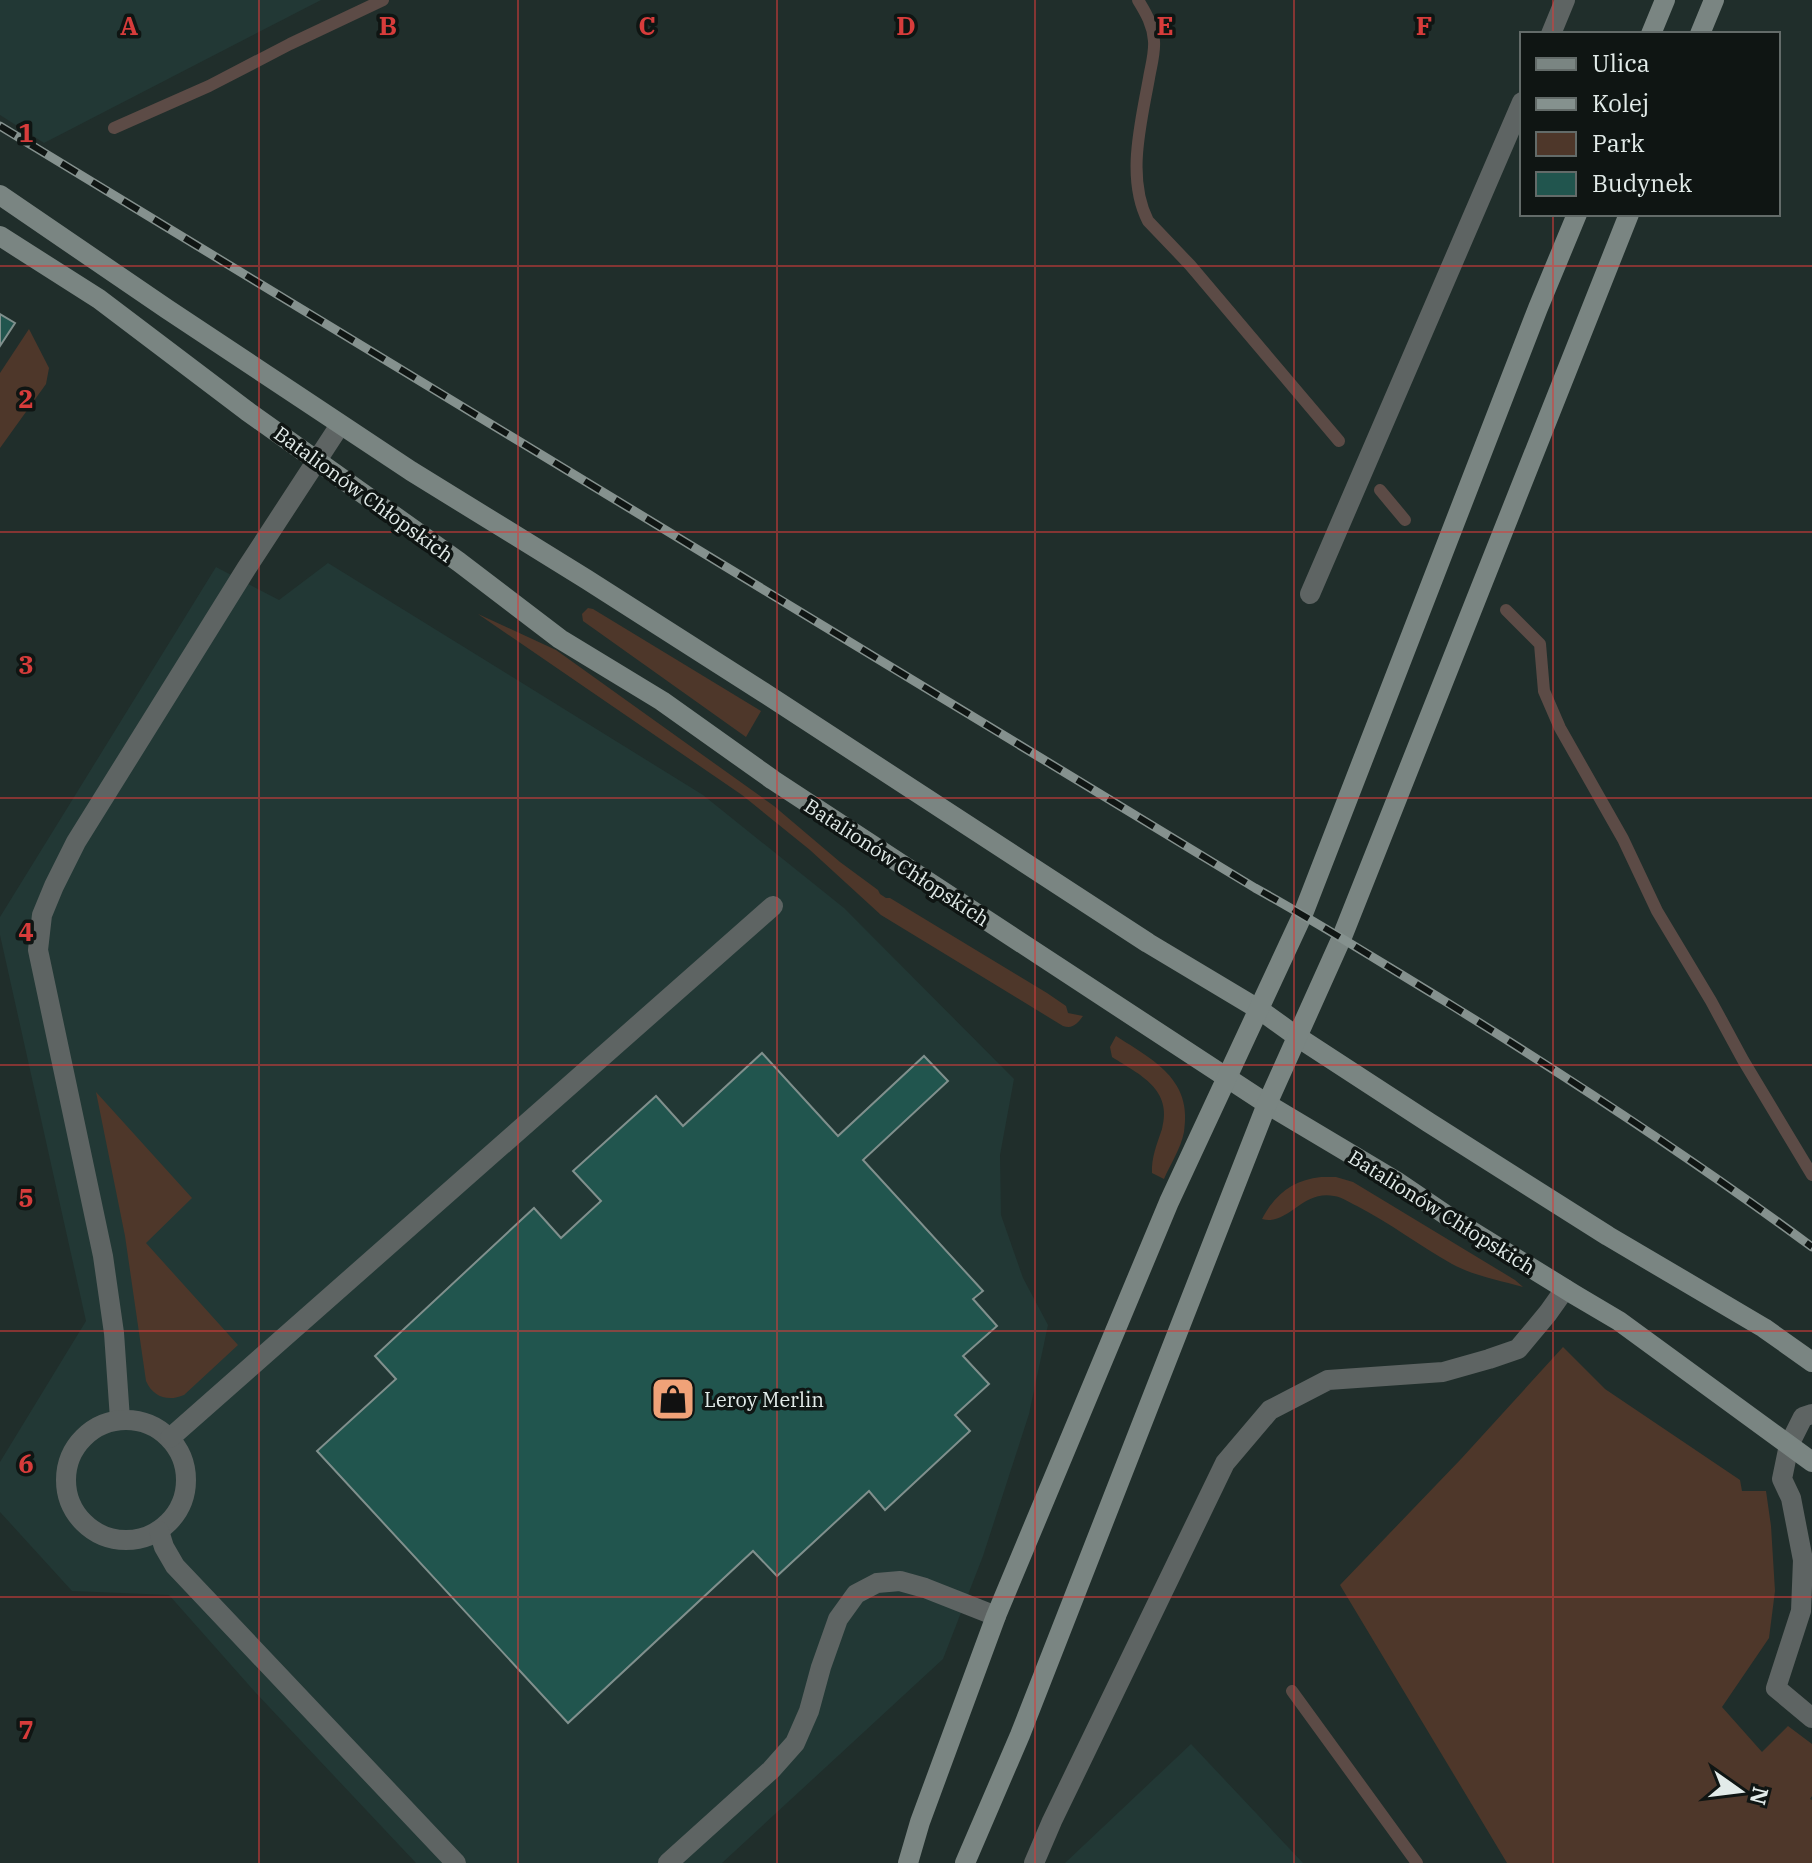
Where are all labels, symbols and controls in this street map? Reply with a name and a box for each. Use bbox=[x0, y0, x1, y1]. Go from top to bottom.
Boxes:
text: A bbox=[120, 8, 138, 42]
text: B bbox=[379, 8, 397, 42]
text: C bbox=[638, 8, 656, 42]
text: D bbox=[896, 8, 916, 42]
text: E bbox=[1156, 8, 1174, 42]
text: F bbox=[1416, 8, 1432, 42]
legend bbox=[1520, 32, 1780, 216]
text: Ulica bbox=[1592, 47, 1650, 79]
text: Kolej bbox=[1592, 87, 1649, 119]
text: 1 bbox=[18, 115, 34, 149]
text: Park bbox=[1592, 127, 1644, 159]
text: Budynek bbox=[1592, 167, 1692, 199]
text: 2 bbox=[18, 381, 34, 415]
street label: Batalionów Chłopskich bbox=[269, 420, 459, 568]
text: 3 bbox=[18, 647, 34, 681]
street label: Batalionów Chłopskich bbox=[799, 792, 995, 932]
text: 4 bbox=[18, 914, 34, 948]
street label: Batalionów Chłopskich bbox=[1343, 1143, 1541, 1281]
text: 5 bbox=[18, 1180, 34, 1214]
shop icon: Leroy Merlin bbox=[649, 1375, 697, 1423]
place label: Leroy Merlin bbox=[704, 1386, 824, 1413]
text: 6 bbox=[18, 1446, 34, 1480]
text: 7 bbox=[18, 1712, 34, 1746]
north arrow bbox=[1700, 1751, 1780, 1831]
text: N bbox=[1744, 1784, 1776, 1808]

